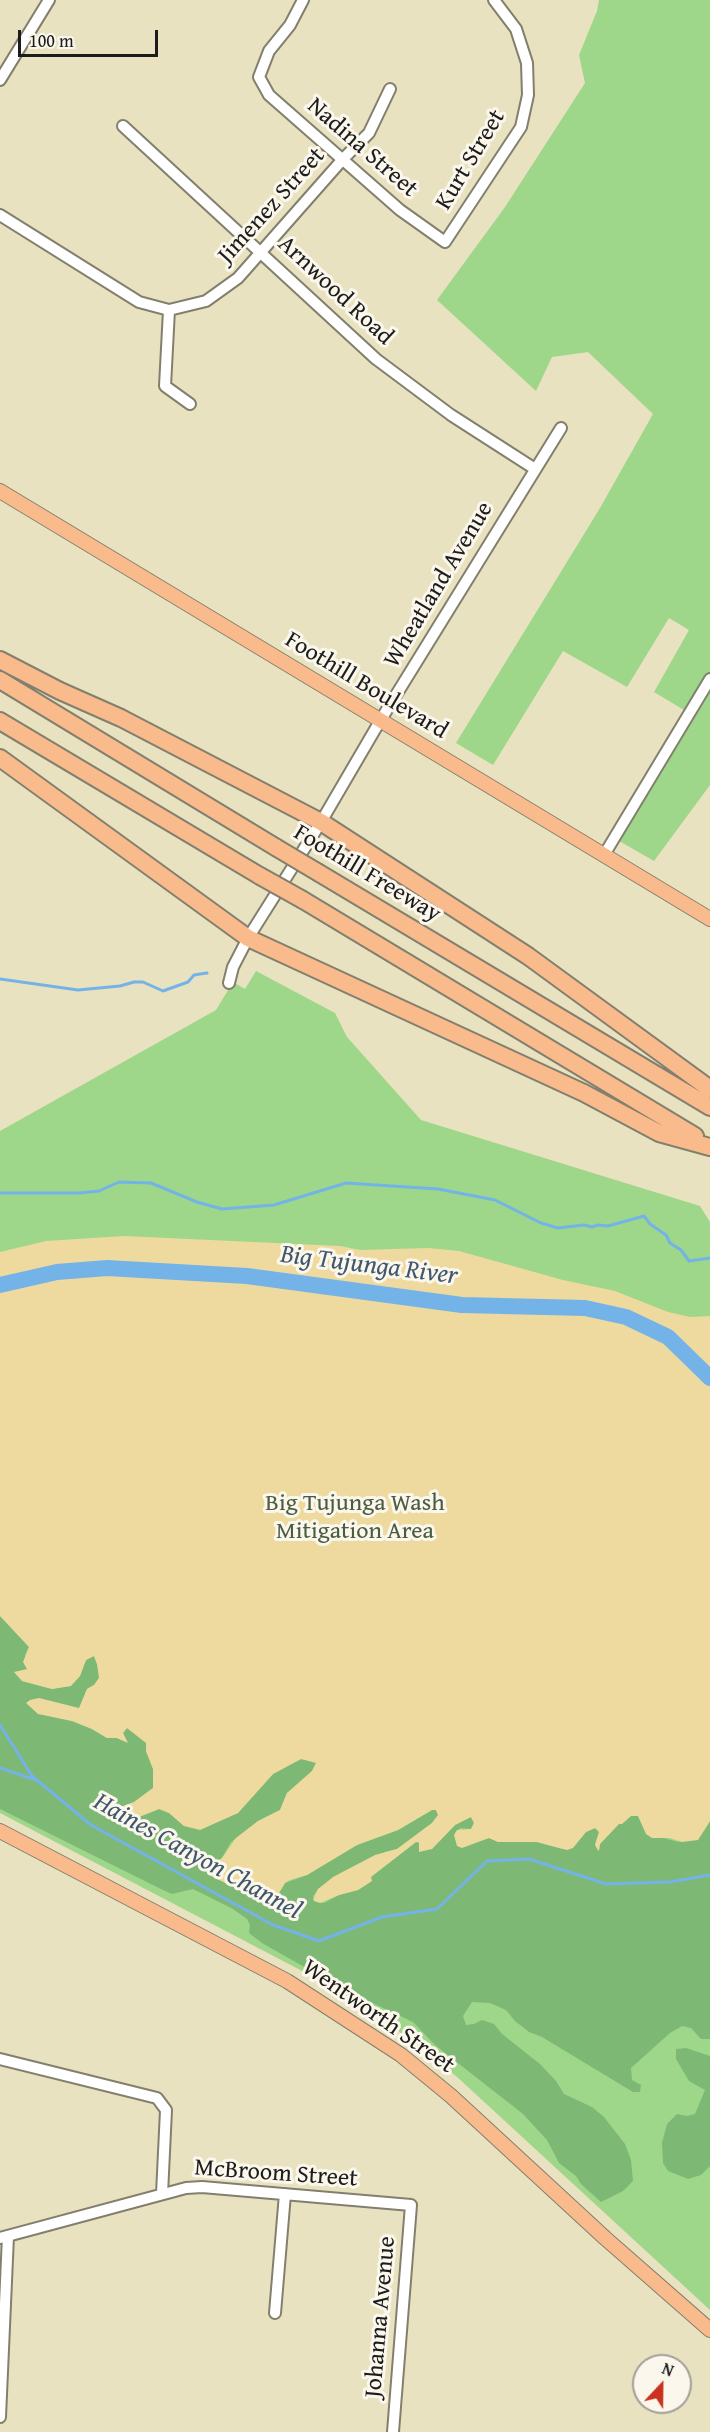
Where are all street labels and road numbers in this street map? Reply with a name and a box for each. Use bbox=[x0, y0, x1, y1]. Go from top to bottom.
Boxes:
street label: Nadina Street bbox=[301, 92, 423, 204]
street label: Kurt Street bbox=[430, 105, 512, 215]
street label: Jimenez Street bbox=[212, 142, 332, 270]
street label: Arnwood Road bbox=[271, 230, 399, 352]
street label: Wheatland Avenue bbox=[378, 497, 500, 673]
street label: Foothill Boulevard bbox=[279, 626, 453, 746]
street label: Foothill Freeway bbox=[288, 819, 446, 929]
street label: Wentworth Street bbox=[296, 1954, 460, 2080]
street label: McBroom Street bbox=[193, 2154, 359, 2194]
street label: Johanna Avenue bbox=[360, 2235, 402, 2399]

